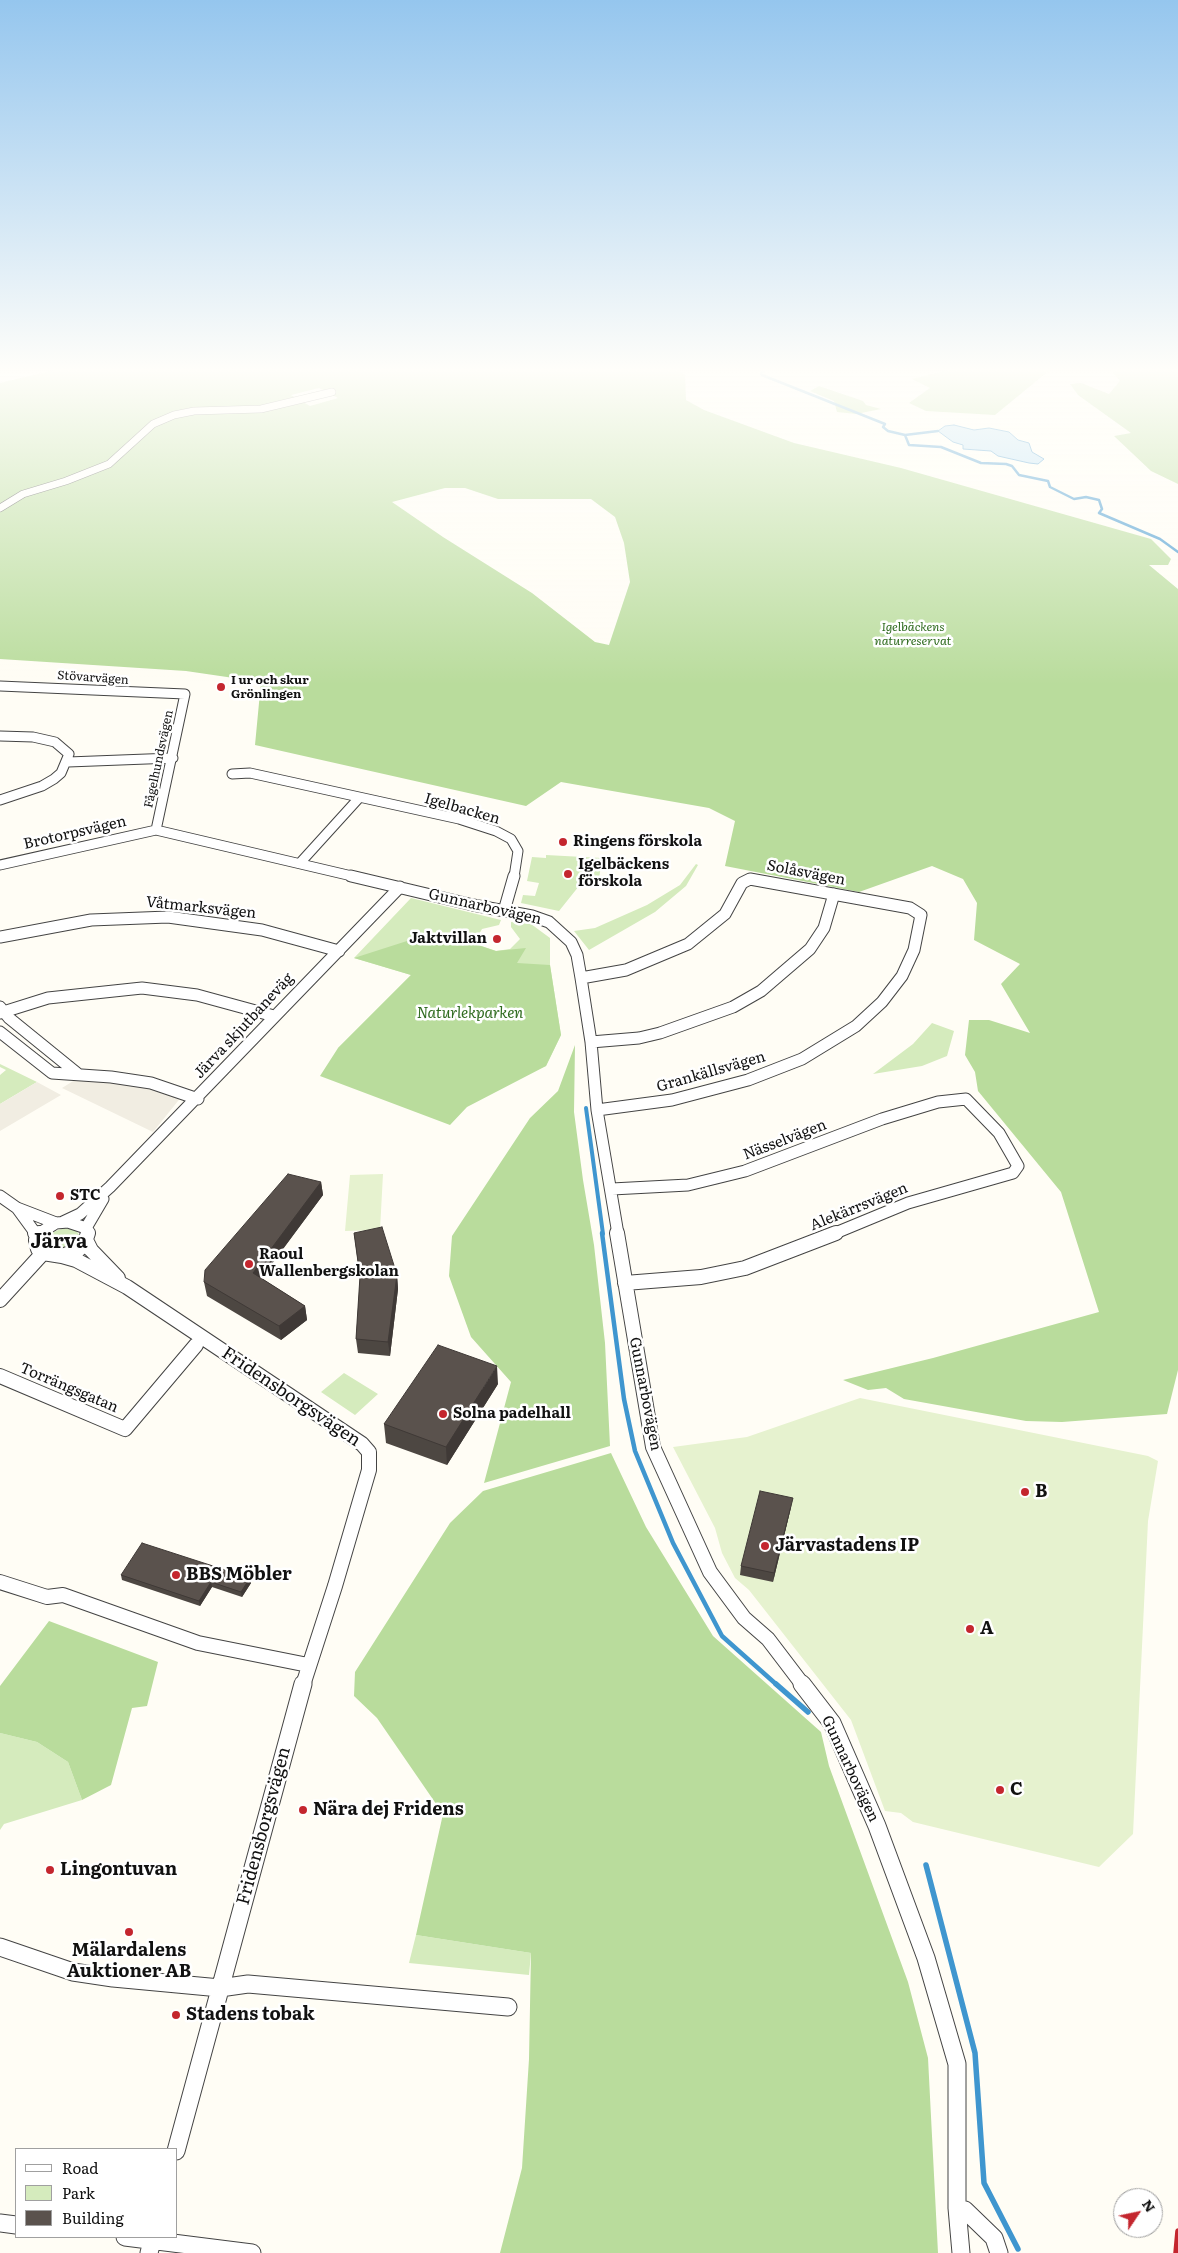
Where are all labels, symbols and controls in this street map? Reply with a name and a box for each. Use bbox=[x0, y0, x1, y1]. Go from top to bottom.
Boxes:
park label: Igelbäckens naturreservat bbox=[875, 620, 951, 648]
street label: Stövarvägen bbox=[57, 668, 129, 688]
place label: I ur och skur Grönlingen bbox=[231, 673, 309, 701]
marker: I ur och skur Grönlingen bbox=[215, 681, 227, 693]
street label: Fågelhundsvägen bbox=[142, 709, 176, 809]
street label: Igelbacken bbox=[422, 790, 502, 828]
street label: Brotorpsvägen bbox=[22, 812, 128, 854]
place label: Ringens förskola bbox=[573, 833, 702, 851]
marker: Ringens förskola bbox=[557, 836, 569, 848]
place label: Igelbäckens förskola bbox=[578, 856, 669, 891]
street label: Solåsvägen bbox=[765, 857, 847, 889]
marker: Igelbäckens förskola bbox=[562, 868, 574, 880]
street label: Gunnarbovägen bbox=[427, 885, 543, 929]
street label: Våtmarksvägen bbox=[145, 893, 257, 923]
place label: Jaktvillan bbox=[409, 930, 487, 948]
marker: Jaktvillan bbox=[491, 933, 503, 945]
street label: Järva skjutbaneväg bbox=[190, 970, 298, 1082]
park label: Naturlekparken bbox=[417, 1005, 523, 1023]
street label: Grankällsvägen bbox=[654, 1048, 768, 1096]
street label: Nässelvägen bbox=[741, 1116, 829, 1164]
street label: Alekärrsvägen bbox=[808, 1179, 910, 1235]
place label: STC bbox=[70, 1187, 101, 1205]
marker: STC bbox=[54, 1190, 66, 1202]
district label: Järva bbox=[31, 1230, 87, 1254]
place label: Raoul Wallenbergskolan bbox=[259, 1246, 399, 1281]
marker: Raoul Wallenbergskolan bbox=[243, 1258, 255, 1270]
street label: Gunnarbovägen bbox=[625, 1336, 665, 1452]
street label: Fridensborgsvägen bbox=[217, 1342, 365, 1452]
street label: Torrängsgatan bbox=[17, 1359, 121, 1417]
place label: Solna padelhall bbox=[453, 1405, 571, 1423]
marker: Solna padelhall bbox=[437, 1408, 449, 1420]
place label: B bbox=[1035, 1481, 1047, 1503]
marker: B bbox=[1019, 1486, 1031, 1498]
place label: Järvastadens IP bbox=[775, 1535, 919, 1557]
marker: Järvastadens IP bbox=[759, 1540, 771, 1552]
place label: BBS Möbler bbox=[186, 1564, 292, 1586]
marker: BBS Möbler bbox=[170, 1569, 182, 1581]
place label: A bbox=[980, 1618, 994, 1640]
marker: A bbox=[964, 1623, 976, 1635]
street label: Gunnarbovägen bbox=[817, 1713, 883, 1825]
street label: Fridensborgsvägen bbox=[232, 1744, 296, 1908]
place label: C bbox=[1010, 1779, 1023, 1801]
marker: C bbox=[994, 1784, 1006, 1796]
place label: Nära dej Fridens bbox=[313, 1799, 464, 1821]
marker: Nära dej Fridens bbox=[297, 1804, 309, 1816]
place label: Lingontuvan bbox=[60, 1859, 177, 1881]
marker: Lingontuvan bbox=[44, 1864, 56, 1876]
marker: Mälardalens Auktioner AB bbox=[123, 1926, 135, 1938]
place label: Mälardalens Auktioner AB bbox=[67, 1940, 191, 1982]
place label: Stadens tobak bbox=[186, 2004, 315, 2026]
marker: Stadens tobak bbox=[170, 2009, 182, 2021]
legend bbox=[15, 2148, 178, 2238]
text: Road bbox=[62, 2156, 98, 2179]
text: Park bbox=[62, 2181, 95, 2204]
north arrow bbox=[1113, 2188, 1163, 2238]
text: N bbox=[1138, 2195, 1161, 2216]
text: Building bbox=[62, 2206, 124, 2229]

